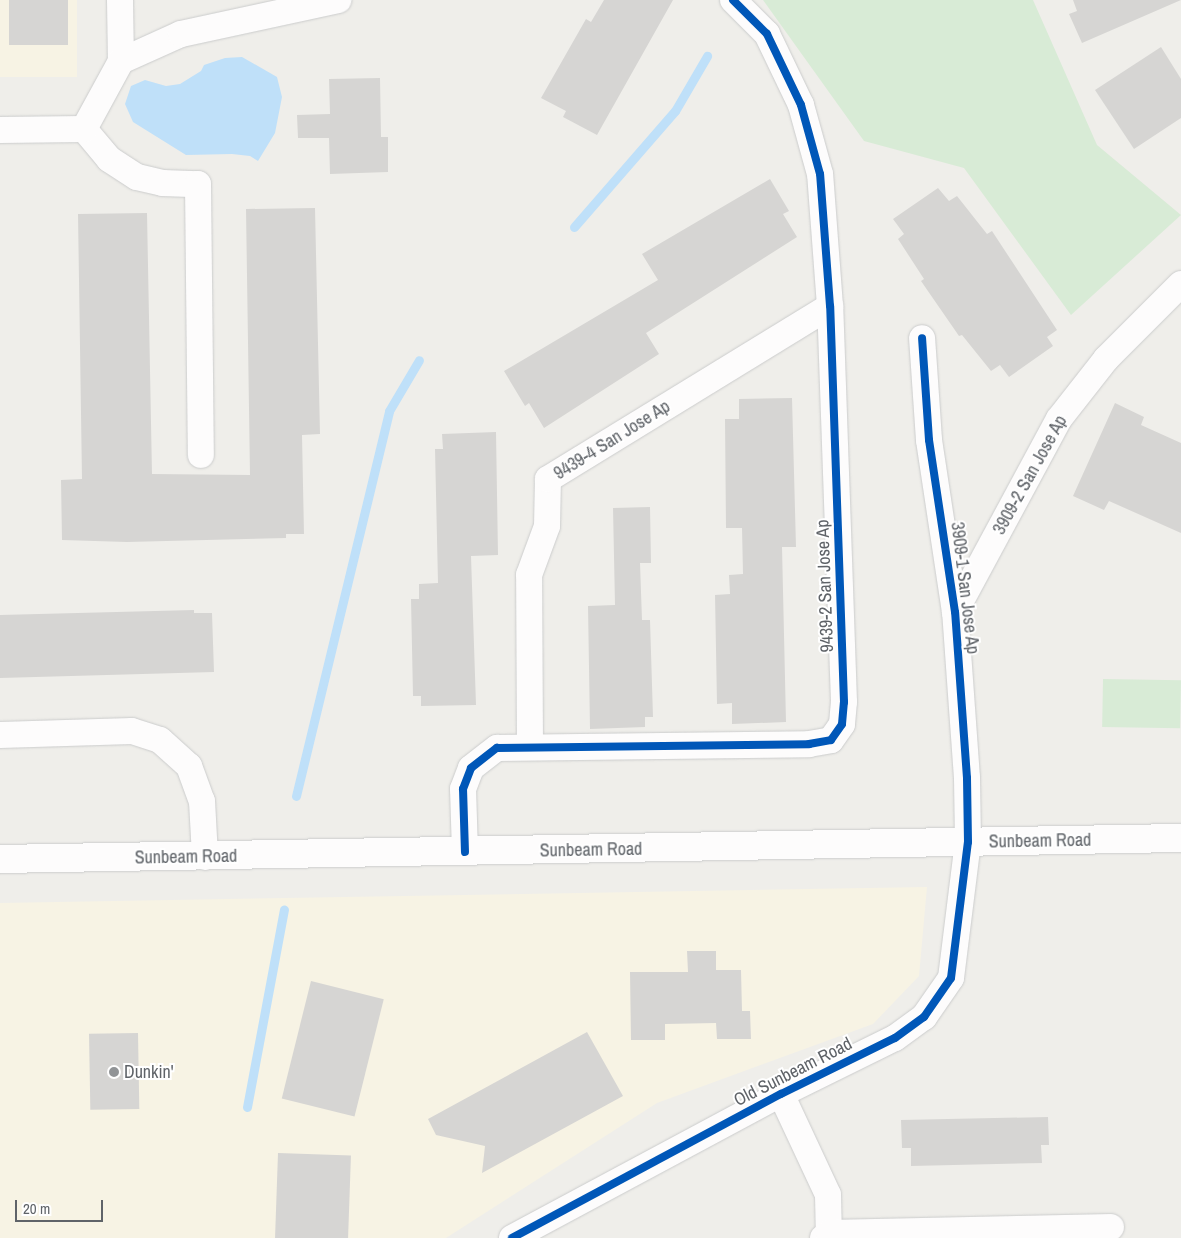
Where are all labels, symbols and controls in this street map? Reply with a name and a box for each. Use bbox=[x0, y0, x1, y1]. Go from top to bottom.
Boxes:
street label: 9439-4 San Jose Ap bbox=[550, 395, 674, 485]
street label: 3909-2 San Jose Ap bbox=[988, 411, 1072, 539]
street label: 9439-2 San Jose Ap bbox=[812, 519, 838, 653]
street label: 3909-1 San Jose Ap bbox=[946, 520, 984, 656]
street label: Sunbeam Road bbox=[989, 829, 1091, 853]
street label: Sunbeam Road bbox=[540, 838, 642, 862]
street label: Sunbeam Road bbox=[135, 845, 237, 869]
street label: Old Sunbeam Road bbox=[730, 1033, 856, 1111]
place label: Dunkin' bbox=[124, 1061, 174, 1083]
marker: Dunkin' bbox=[108, 1066, 120, 1078]
scale bar bbox=[18, 1190, 105, 1222]
text: 20 m bbox=[23, 1198, 50, 1219]

